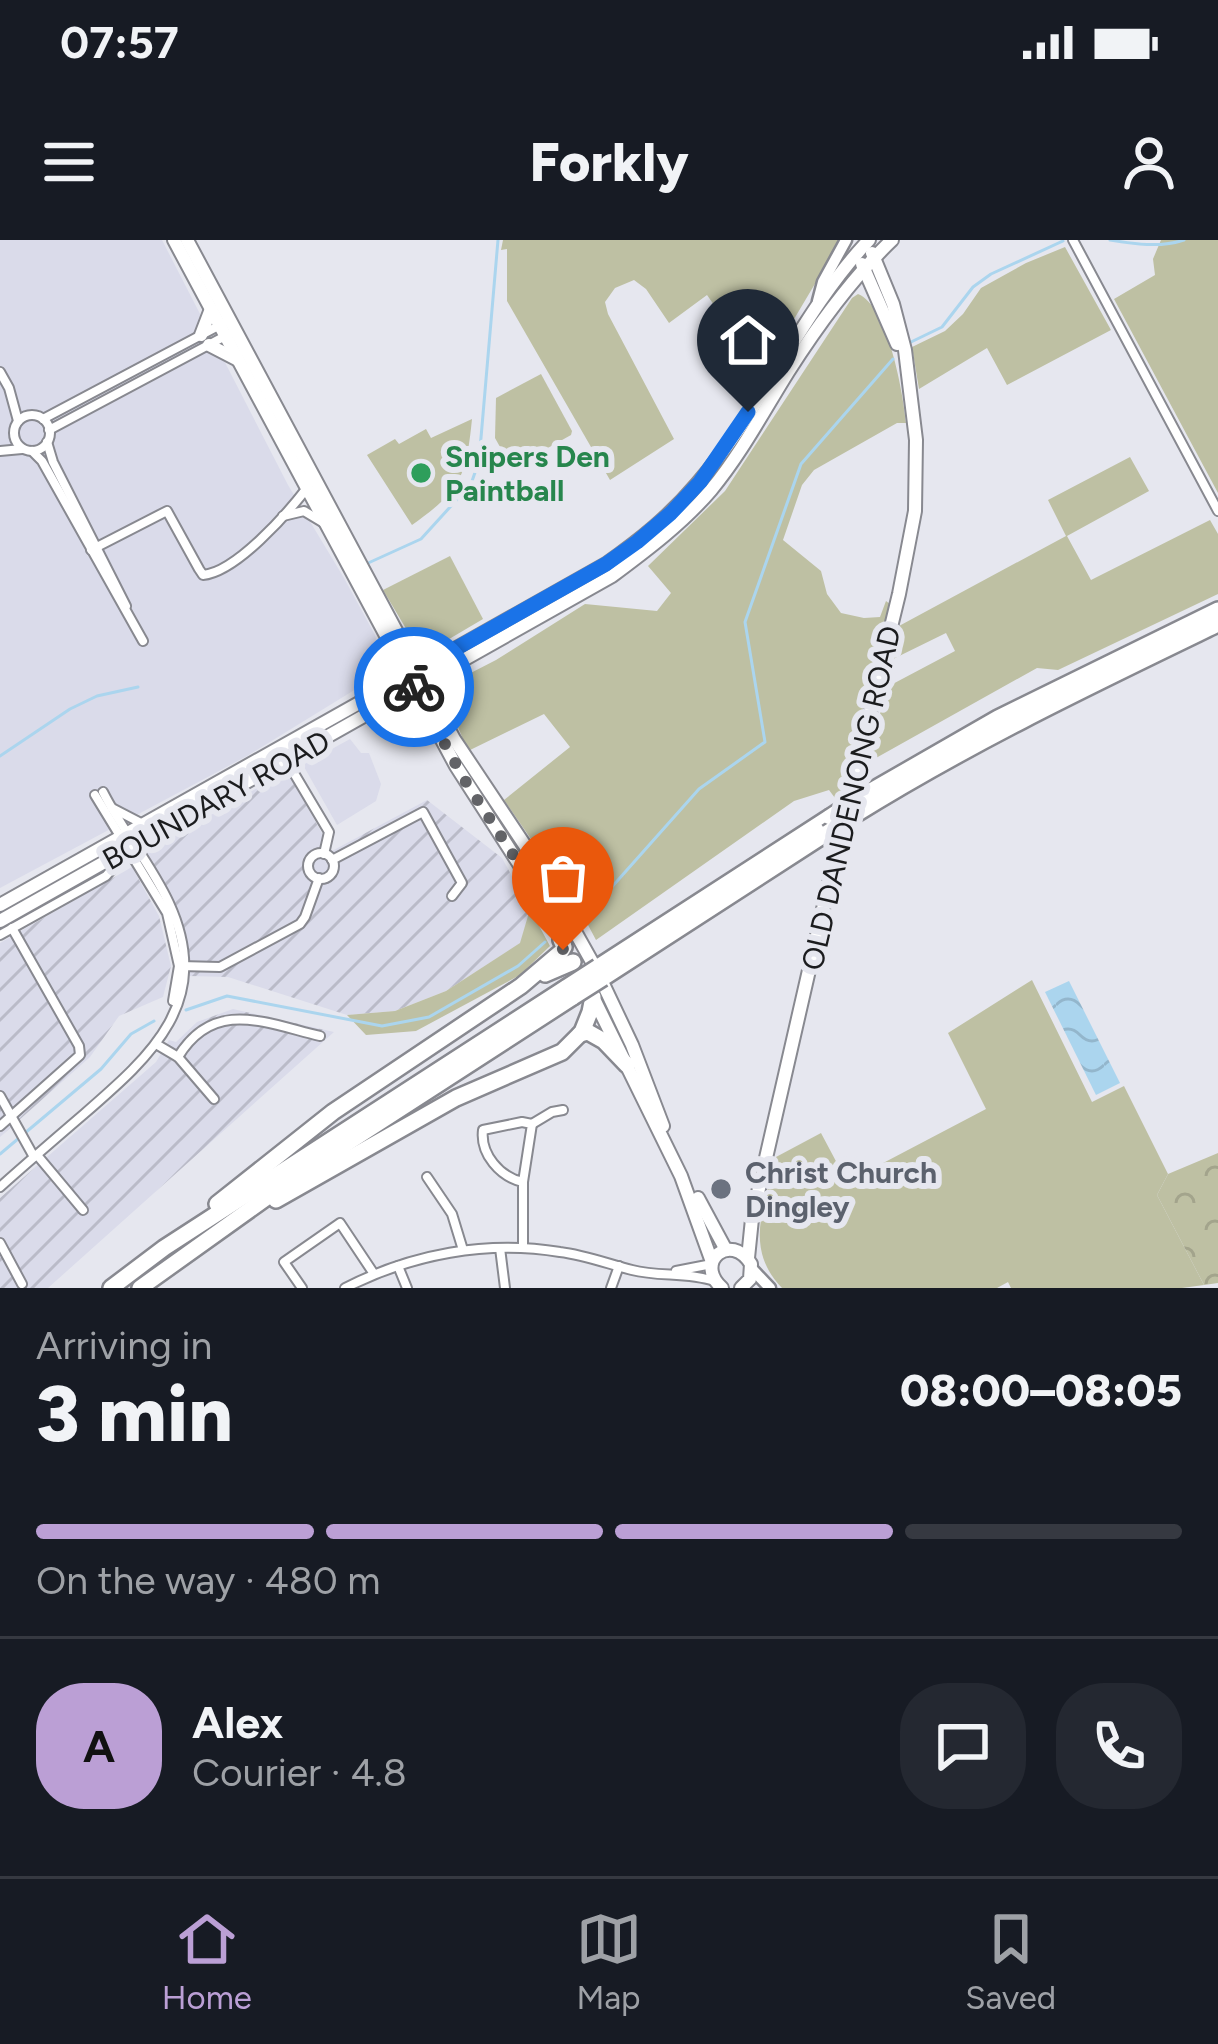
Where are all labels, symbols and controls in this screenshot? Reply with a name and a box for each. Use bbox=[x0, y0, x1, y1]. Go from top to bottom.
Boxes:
text: 07:57 bbox=[60, 15, 179, 69]
icon: menu bbox=[36, 129, 102, 195]
icon: person bbox=[1116, 129, 1182, 195]
text: Forkly bbox=[529, 130, 689, 195]
pin bbox=[697, 289, 799, 412]
icon: home bbox=[715, 307, 781, 373]
place label: Snipers Den Paintball bbox=[445, 438, 610, 509]
marker: Snipers Den Paintball bbox=[408, 460, 434, 486]
street label: OLD DANDENONG ROAD bbox=[793, 622, 909, 974]
courier bbox=[354, 627, 474, 747]
icon: bike bbox=[381, 654, 447, 720]
street label: BOUNDARY ROAD bbox=[96, 722, 336, 878]
pin bbox=[512, 827, 614, 950]
icon: bag bbox=[530, 845, 596, 911]
place label: Christ Church Dingley bbox=[745, 1154, 937, 1225]
marker: Christ Church Dingley bbox=[708, 1176, 734, 1202]
text: Arriving in bbox=[36, 1322, 212, 1369]
text: 08:00–08:05 bbox=[900, 1363, 1182, 1417]
text: 3 min bbox=[36, 1367, 233, 1461]
text: On the way · 480 m bbox=[36, 1557, 380, 1604]
button: chat bbox=[900, 1683, 1026, 1809]
button: phone bbox=[1056, 1683, 1182, 1809]
text: Alex bbox=[192, 1695, 283, 1749]
text: A bbox=[83, 1719, 115, 1773]
text: Courier · 4.8 bbox=[192, 1749, 407, 1796]
tab: Home bbox=[162, 1906, 252, 2017]
tab: Map bbox=[576, 1906, 642, 2017]
tab: Saved bbox=[965, 1906, 1056, 2017]

